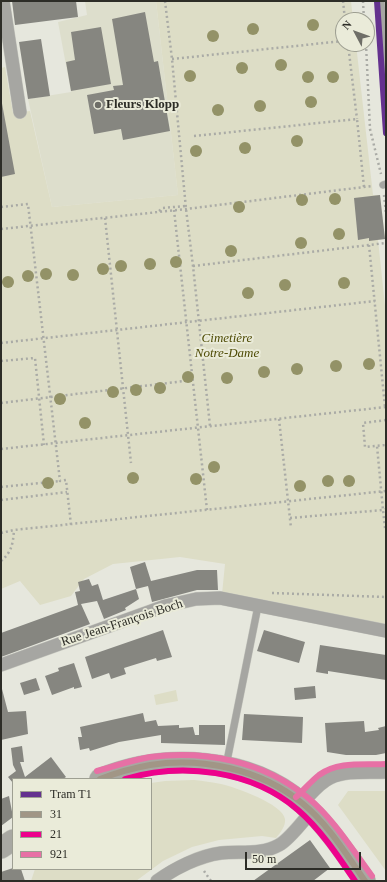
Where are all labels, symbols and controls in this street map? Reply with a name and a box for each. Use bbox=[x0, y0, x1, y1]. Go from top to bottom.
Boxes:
north arrow bbox=[335, 12, 375, 52]
text: N bbox=[340, 18, 354, 32]
place label: Fleurs Klopp bbox=[106, 97, 179, 113]
marker: Fleurs Klopp bbox=[93, 100, 103, 110]
park label: Cimetière Notre-Dame bbox=[195, 331, 259, 362]
street label: Rue Jean-François Boch bbox=[59, 596, 185, 650]
legend bbox=[12, 778, 152, 870]
text: Tram T1 bbox=[50, 787, 92, 801]
text: 31 bbox=[50, 807, 62, 821]
text: 21 bbox=[50, 827, 62, 841]
scale bar bbox=[247, 844, 363, 870]
text: 921 bbox=[50, 847, 68, 861]
text: 50 m bbox=[252, 852, 276, 866]

